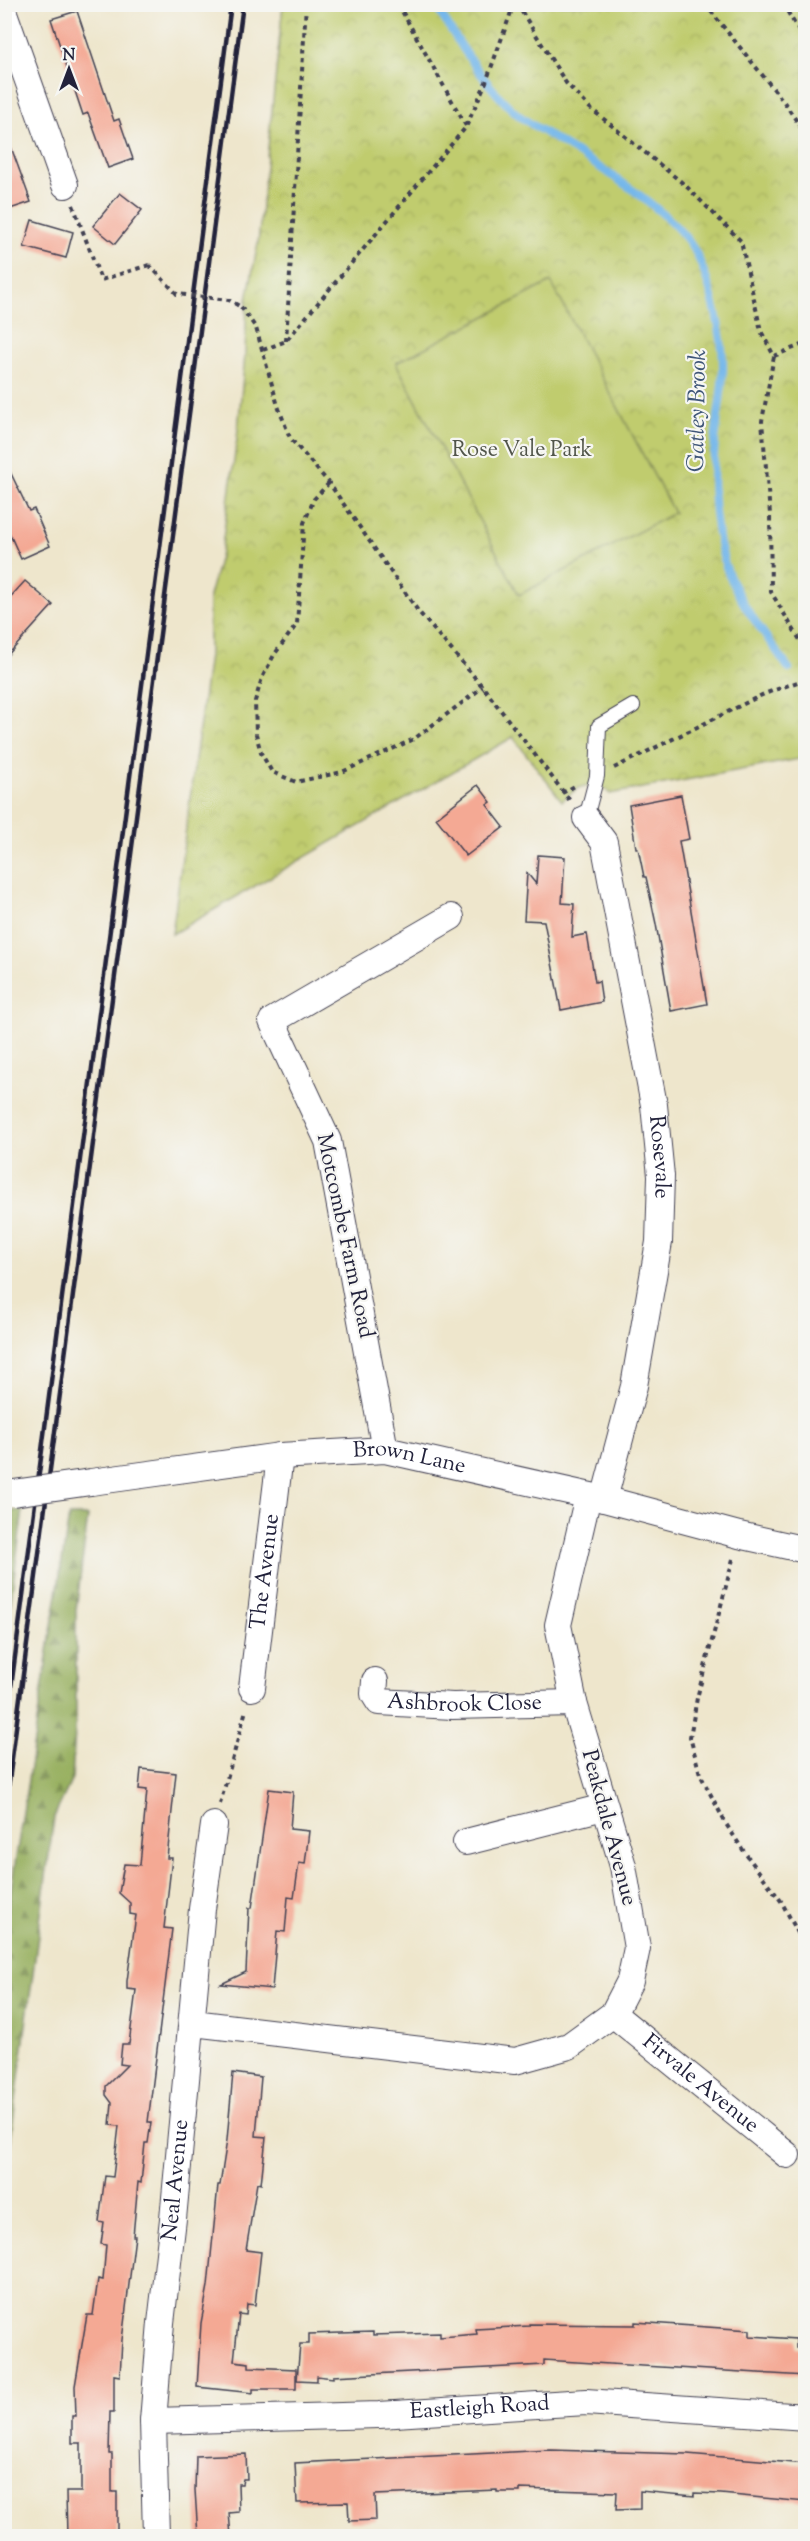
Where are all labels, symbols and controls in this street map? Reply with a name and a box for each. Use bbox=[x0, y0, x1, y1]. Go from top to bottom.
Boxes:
north arrow bbox=[39, 39, 99, 99]
text: N bbox=[63, 45, 76, 68]
water label: Gatley Brook bbox=[680, 349, 716, 472]
park label: Rose Vale Park bbox=[452, 435, 592, 467]
street label: Rosevale bbox=[639, 1114, 677, 1199]
street label: Motcombe Farm Road bbox=[307, 1131, 381, 1341]
street label: Brown Lane bbox=[352, 1434, 469, 1484]
street label: The Avenue bbox=[243, 1512, 289, 1632]
street label: Ashbrook Close bbox=[386, 1686, 542, 1722]
street label: Peakdale Avenue bbox=[572, 1746, 644, 1910]
street label: Firvale Avenue bbox=[635, 2027, 765, 2142]
street label: Neal Avenue bbox=[155, 2118, 198, 2243]
street label: Eastleigh Road bbox=[409, 2388, 551, 2429]

